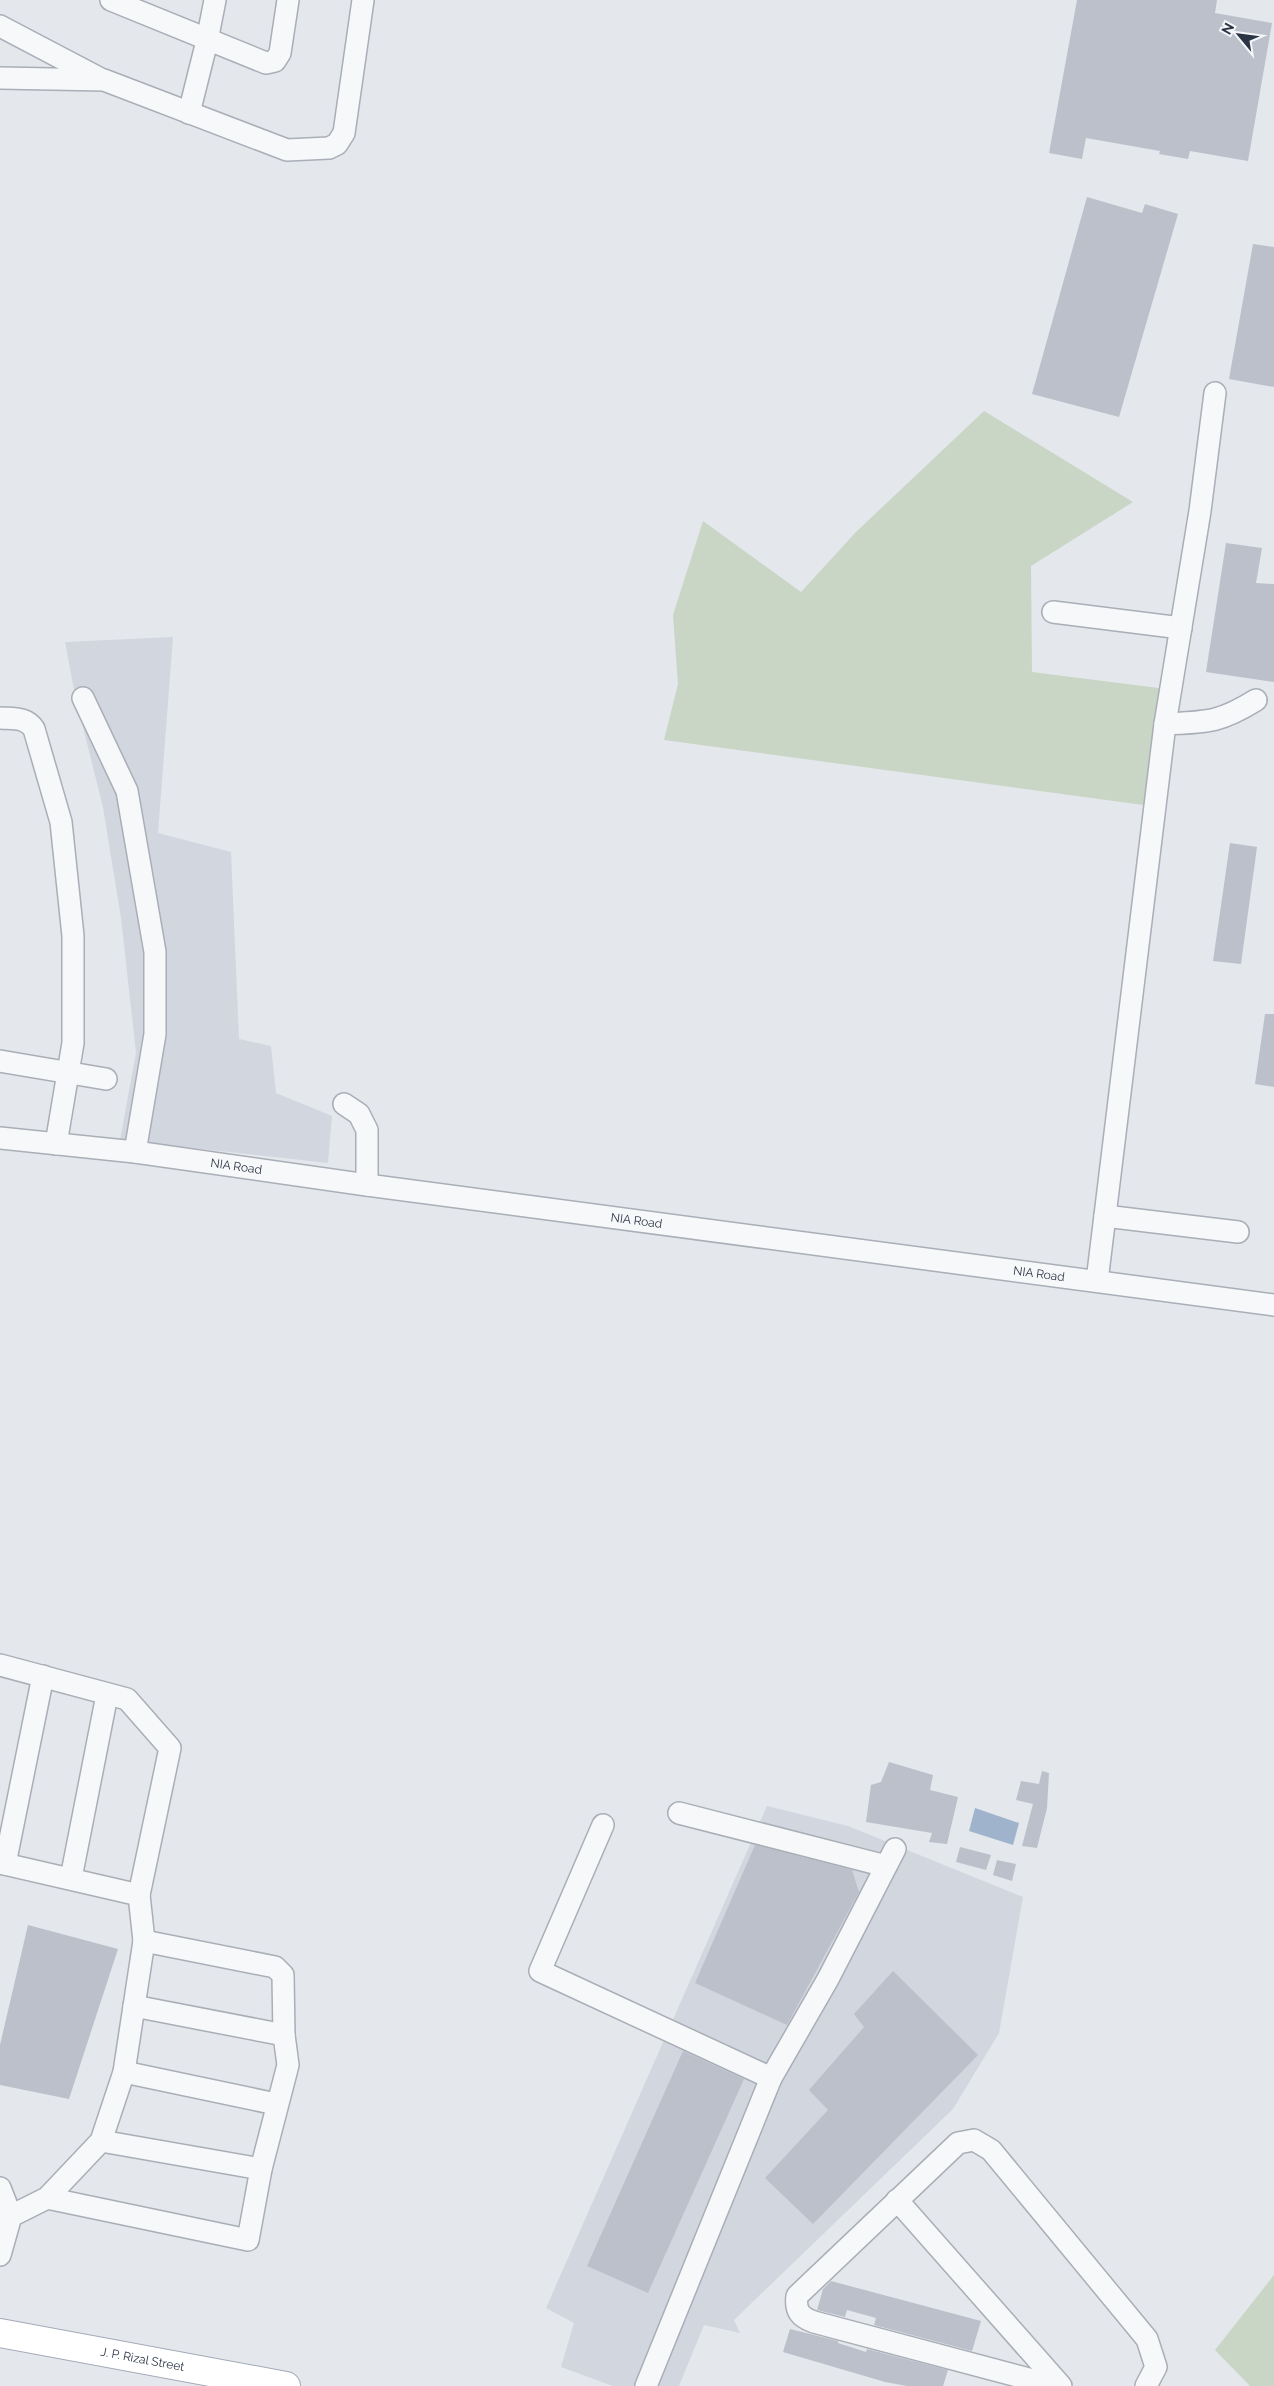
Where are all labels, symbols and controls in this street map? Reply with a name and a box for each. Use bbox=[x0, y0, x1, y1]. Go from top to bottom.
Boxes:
north arrow bbox=[1214, 10, 1264, 60]
text: N bbox=[1218, 20, 1237, 37]
street label: NIA Road bbox=[210, 1156, 263, 1177]
street label: NIA Road bbox=[610, 1210, 663, 1231]
street label: NIA Road bbox=[1012, 1264, 1066, 1284]
street label: J. P. Rizal Street bbox=[100, 2345, 186, 2374]

